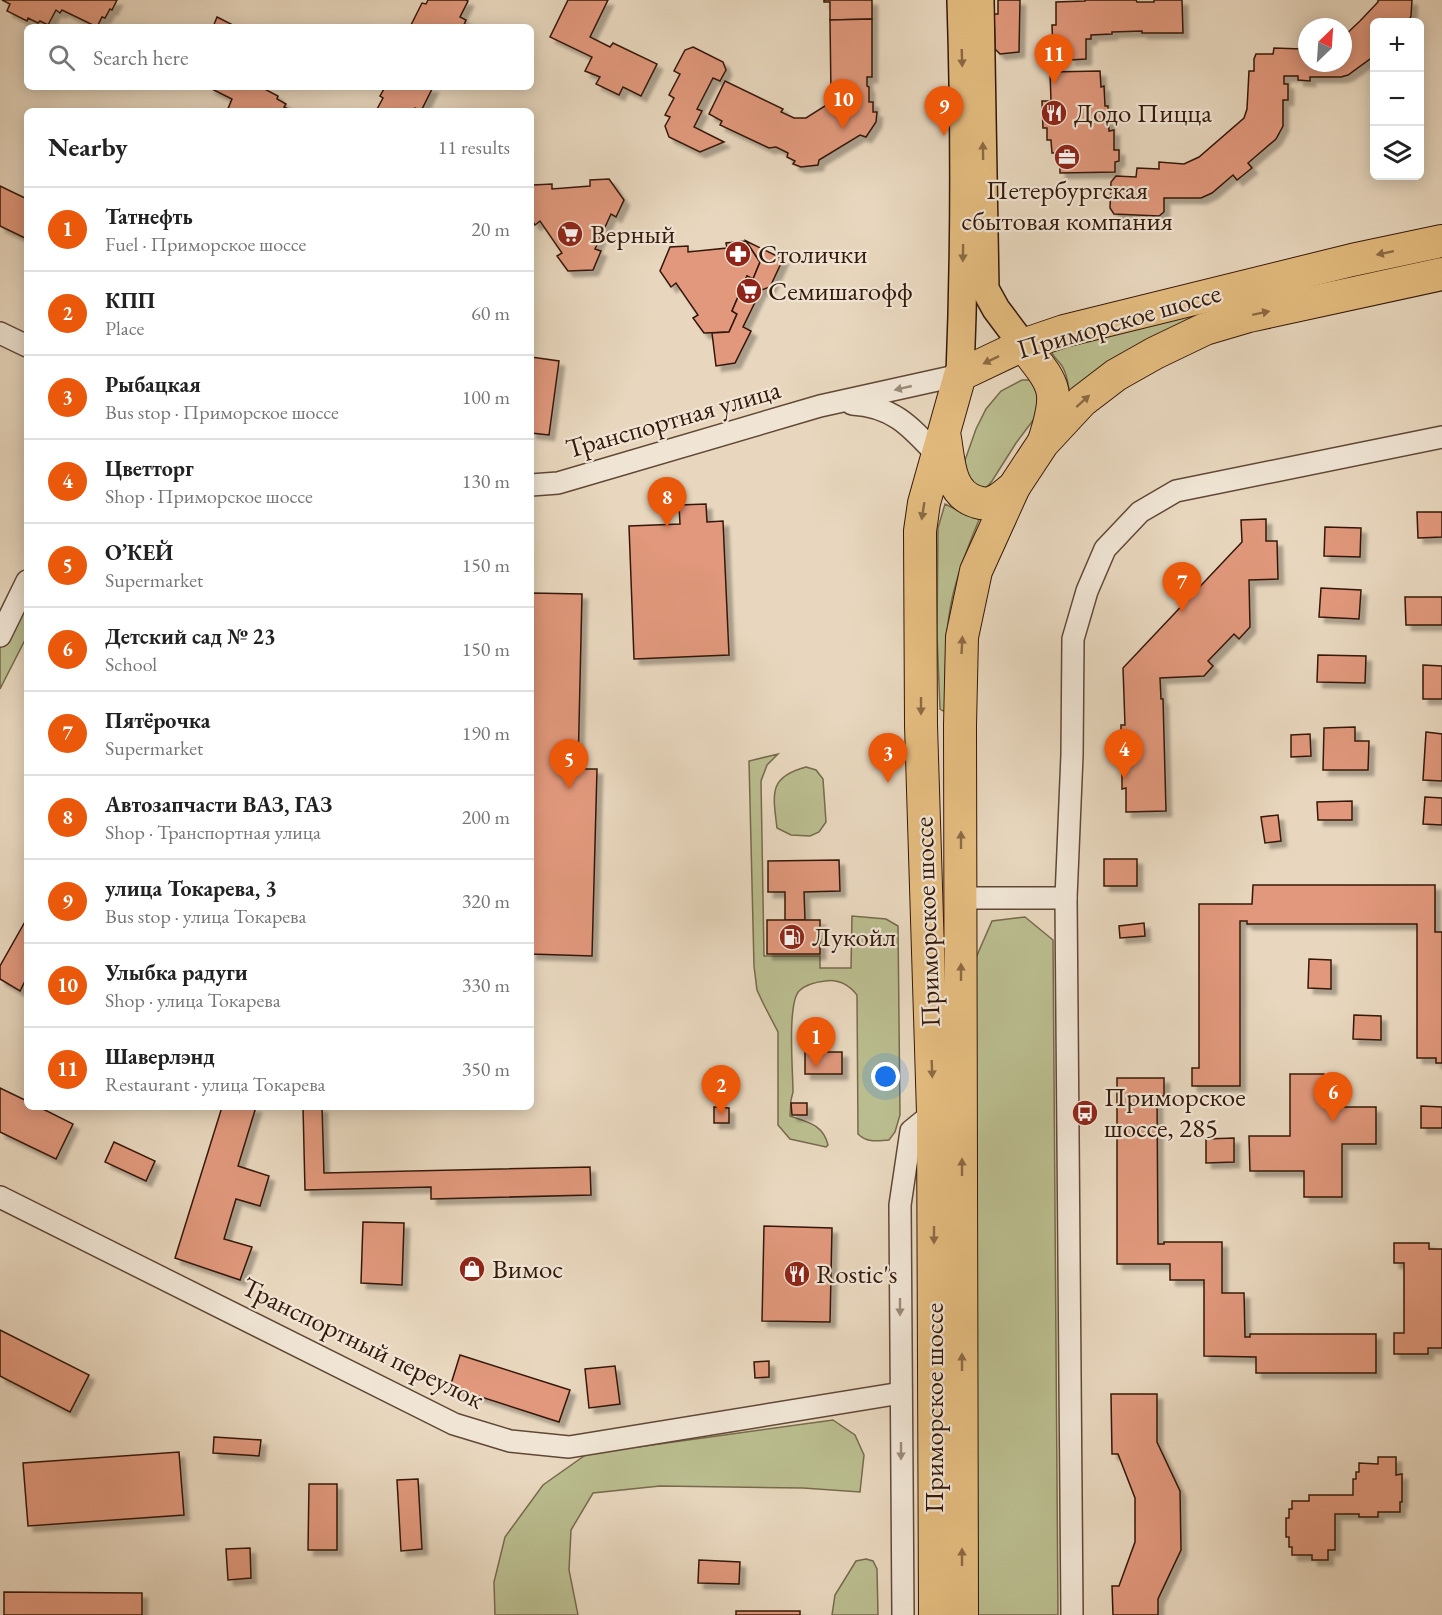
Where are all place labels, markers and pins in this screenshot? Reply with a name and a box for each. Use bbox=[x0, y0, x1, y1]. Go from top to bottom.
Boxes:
pin: 11 bbox=[1034, 34, 1074, 84]
pin: 10 bbox=[824, 80, 862, 129]
pin: 9 bbox=[924, 86, 964, 136]
place label: Додо Пицца bbox=[1074, 95, 1212, 130]
restaurant icon: Додо Пицца bbox=[1039, 98, 1069, 128]
office icon: Петербургская сбытовая компания bbox=[1052, 142, 1082, 172]
place label: Петербургская сбытовая компания bbox=[961, 172, 1173, 238]
place label: Верный bbox=[590, 216, 675, 251]
supermarket icon: Верный bbox=[555, 219, 585, 249]
place label: Столички bbox=[758, 236, 867, 271]
pharmacy icon: Столички bbox=[723, 239, 753, 269]
place label: Семишагофф bbox=[768, 273, 913, 308]
supermarket icon: Семишагофф bbox=[734, 276, 764, 306]
pin: 8 bbox=[648, 478, 686, 527]
pin: 7 bbox=[1162, 562, 1202, 612]
pin: 4 bbox=[1104, 730, 1144, 779]
pin: 3 bbox=[868, 734, 908, 783]
pin: 5 bbox=[550, 740, 588, 789]
place label: Лукойл bbox=[812, 919, 896, 954]
fuel station icon: Лукойл bbox=[777, 922, 807, 952]
pin: 1 bbox=[796, 1018, 836, 1067]
pin: 2 bbox=[702, 1066, 740, 1115]
pin: 6 bbox=[1314, 1072, 1352, 1122]
place label: Приморское шоссе, 285 bbox=[1104, 1079, 1246, 1145]
bus stop icon: Приморское шоссе, 285 bbox=[1070, 1098, 1100, 1128]
place label: Вимос bbox=[492, 1251, 563, 1286]
shop icon: Вимос bbox=[457, 1254, 487, 1284]
place label: Rostic's bbox=[816, 1256, 898, 1291]
restaurant icon: Rostic's bbox=[782, 1259, 812, 1289]

